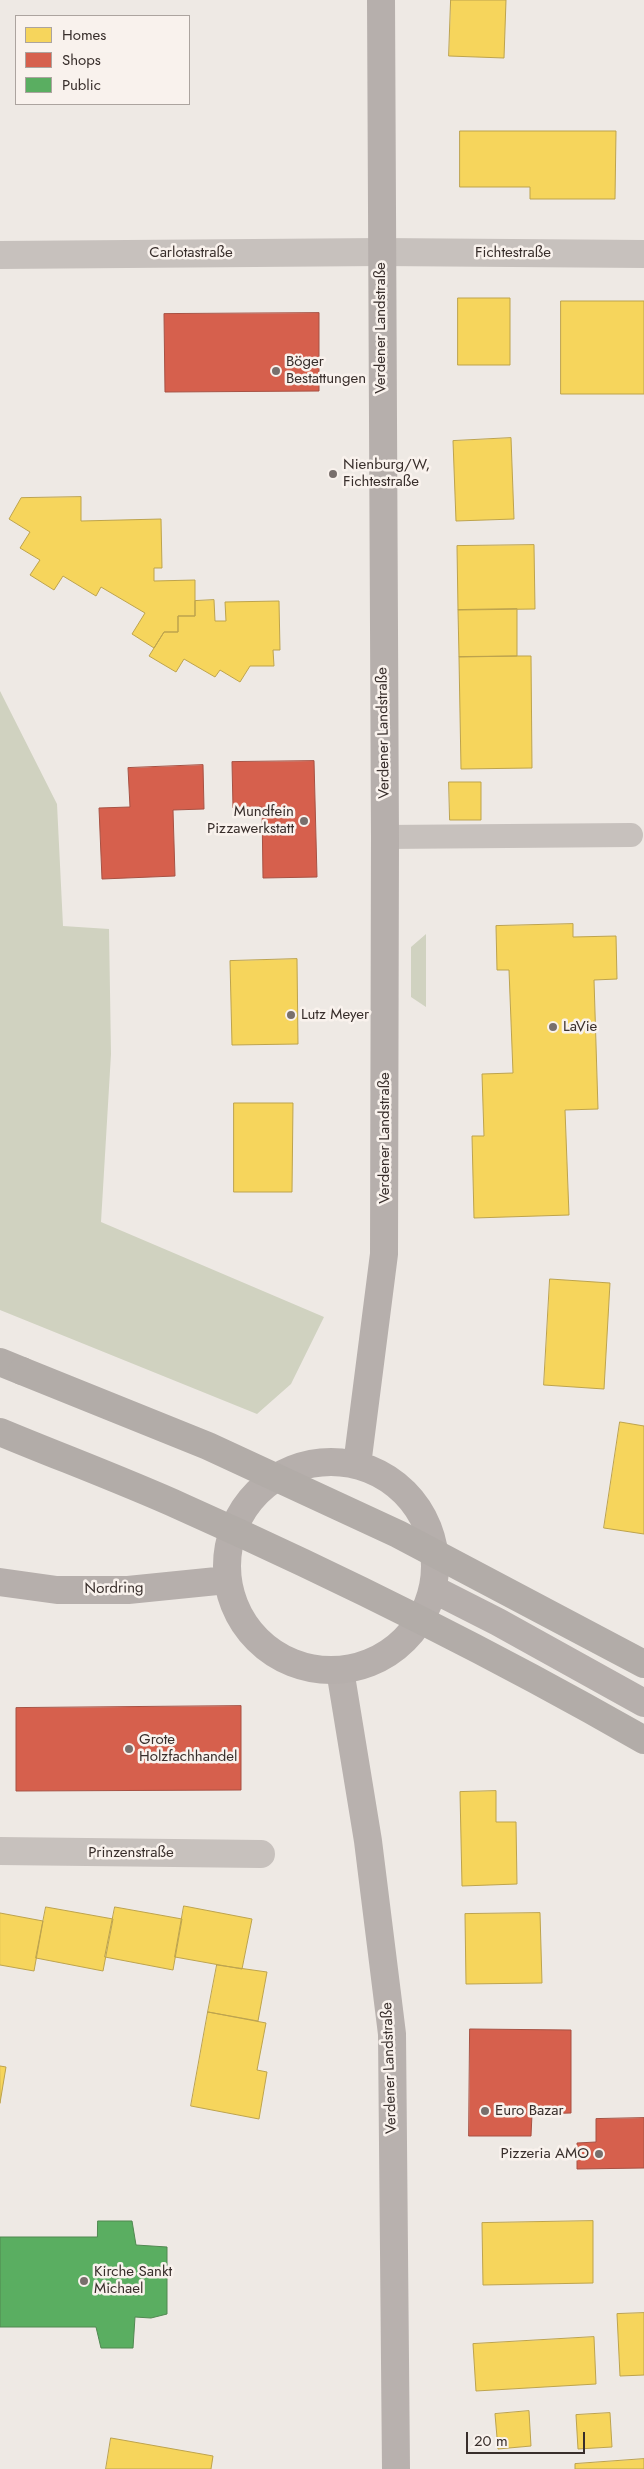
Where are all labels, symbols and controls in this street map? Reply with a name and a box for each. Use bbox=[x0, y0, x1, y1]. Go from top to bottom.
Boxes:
legend bbox=[15, 15, 190, 105]
text: Homes bbox=[62, 24, 106, 46]
text: Shops bbox=[62, 49, 101, 71]
text: Public bbox=[62, 74, 101, 96]
street label: Carlotastraße bbox=[149, 244, 233, 262]
street label: Fichtestraße bbox=[475, 244, 551, 262]
street label: Verdener Landstraße bbox=[372, 262, 390, 394]
place label: Böger Bestattungen bbox=[286, 353, 366, 388]
marker: Böger Bestattungen bbox=[270, 365, 282, 377]
place label: Nienburg/W, Fichtestraße bbox=[343, 456, 430, 491]
marker: Nienburg/W, Fichtestraße bbox=[327, 468, 339, 480]
street label: Verdener Landstraße bbox=[374, 667, 394, 799]
place label: Mundfein Pizzawerkstatt bbox=[207, 803, 294, 838]
marker: Mundfein Pizzawerkstatt bbox=[298, 815, 310, 827]
place label: Lutz Meyer bbox=[301, 1006, 369, 1024]
marker: Lutz Meyer bbox=[285, 1009, 297, 1021]
place label: LaVie bbox=[563, 1018, 597, 1036]
marker: LaVie bbox=[547, 1021, 559, 1033]
street label: Verdener Landstraße bbox=[376, 1072, 394, 1204]
street label: Nordring bbox=[84, 1579, 144, 1599]
place label: Grote Holzfachhandel bbox=[139, 1731, 238, 1766]
marker: Grote Holzfachhandel bbox=[123, 1743, 135, 1755]
street label: Prinzenstraße bbox=[88, 1844, 174, 1862]
street label: Verdener Landstraße bbox=[379, 2002, 401, 2134]
place label: Euro Bazar bbox=[495, 2102, 564, 2120]
marker: Euro Bazar bbox=[479, 2105, 491, 2117]
place label: Pizzeria AMO bbox=[500, 2145, 589, 2163]
marker: Pizzeria AMO bbox=[593, 2148, 605, 2160]
place label: Kirche Sankt Michael bbox=[94, 2263, 172, 2298]
marker: Kirche Sankt Michael bbox=[78, 2275, 90, 2287]
scale bar bbox=[469, 2422, 588, 2454]
text: 20 m bbox=[474, 2430, 508, 2452]

